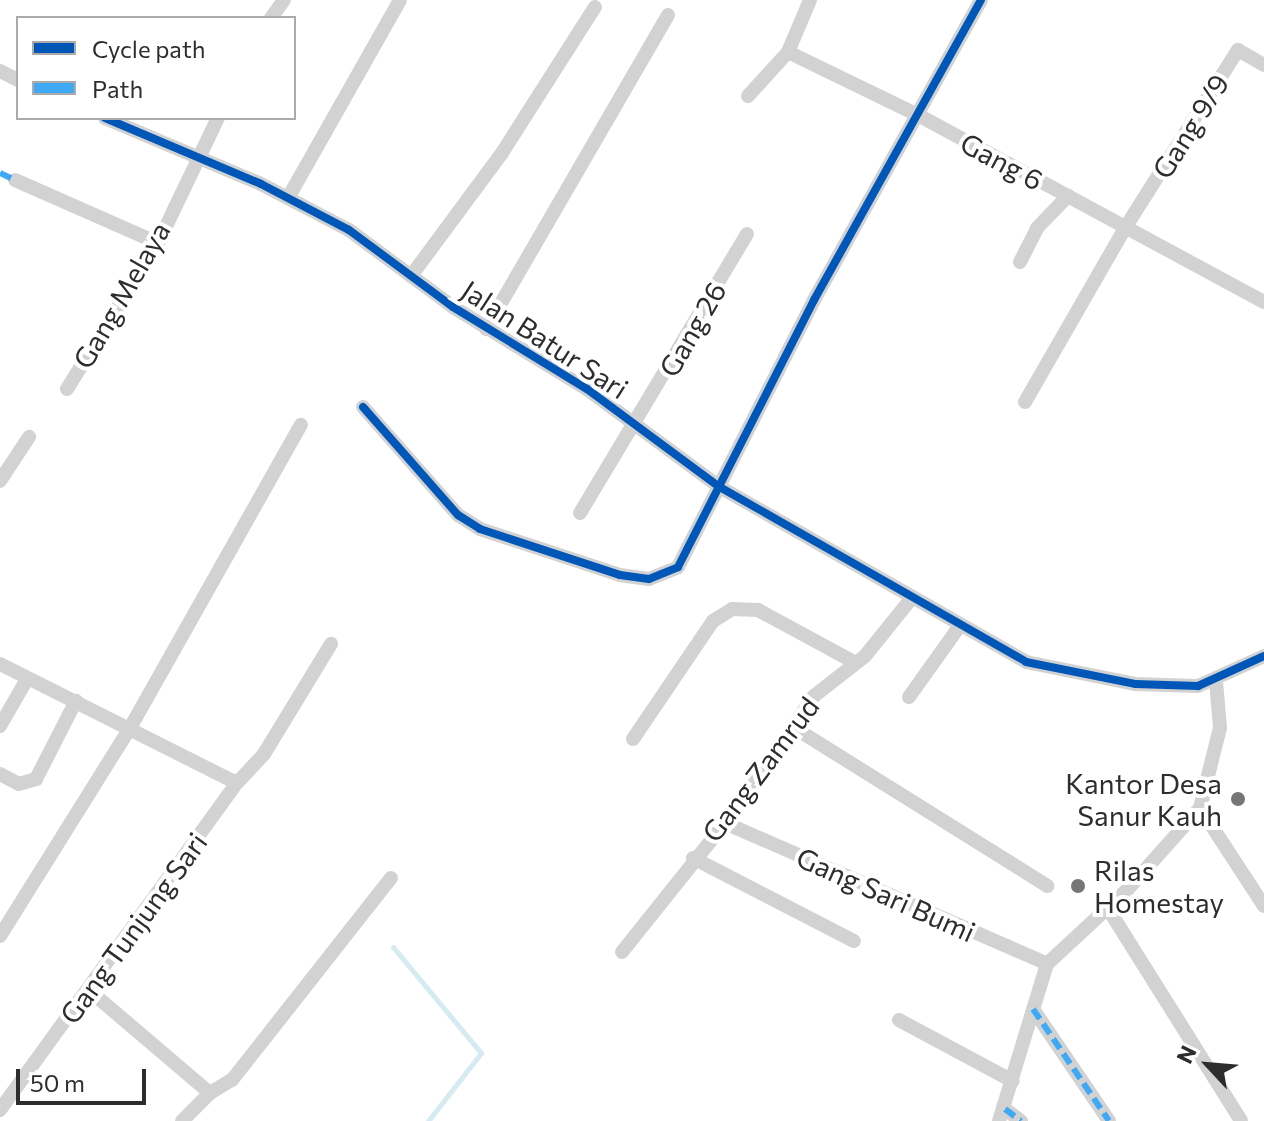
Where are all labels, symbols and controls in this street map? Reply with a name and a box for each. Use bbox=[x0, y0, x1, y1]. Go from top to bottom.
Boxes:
legend bbox=[16, 16, 296, 120]
text: Cycle path bbox=[92, 34, 206, 63]
street label: Gang 9/9 bbox=[1145, 68, 1235, 184]
text: Path bbox=[92, 74, 143, 103]
street label: Gang 6 bbox=[955, 125, 1049, 197]
street label: Gang Melaya bbox=[66, 216, 176, 374]
street label: Jalan Batur Sari bbox=[455, 273, 635, 405]
street label: Gang 26 bbox=[651, 275, 733, 383]
street label: Gang Zamrud bbox=[695, 690, 825, 848]
place label: Kantor Desa Sanur Kauh bbox=[1065, 766, 1222, 832]
marker: Kantor Desa Sanur Kauh bbox=[1229, 790, 1247, 808]
street label: Gang Tunjung Sari bbox=[52, 826, 214, 1030]
street label: Gang Sari Bumi bbox=[792, 840, 980, 948]
place label: Rilas Homestay bbox=[1094, 853, 1224, 919]
marker: Rilas Homestay bbox=[1069, 877, 1087, 895]
north arrow bbox=[1168, 1025, 1248, 1105]
text: N bbox=[1170, 1041, 1202, 1068]
scale bar bbox=[20, 1053, 150, 1103]
text: 50 m bbox=[30, 1068, 85, 1097]

